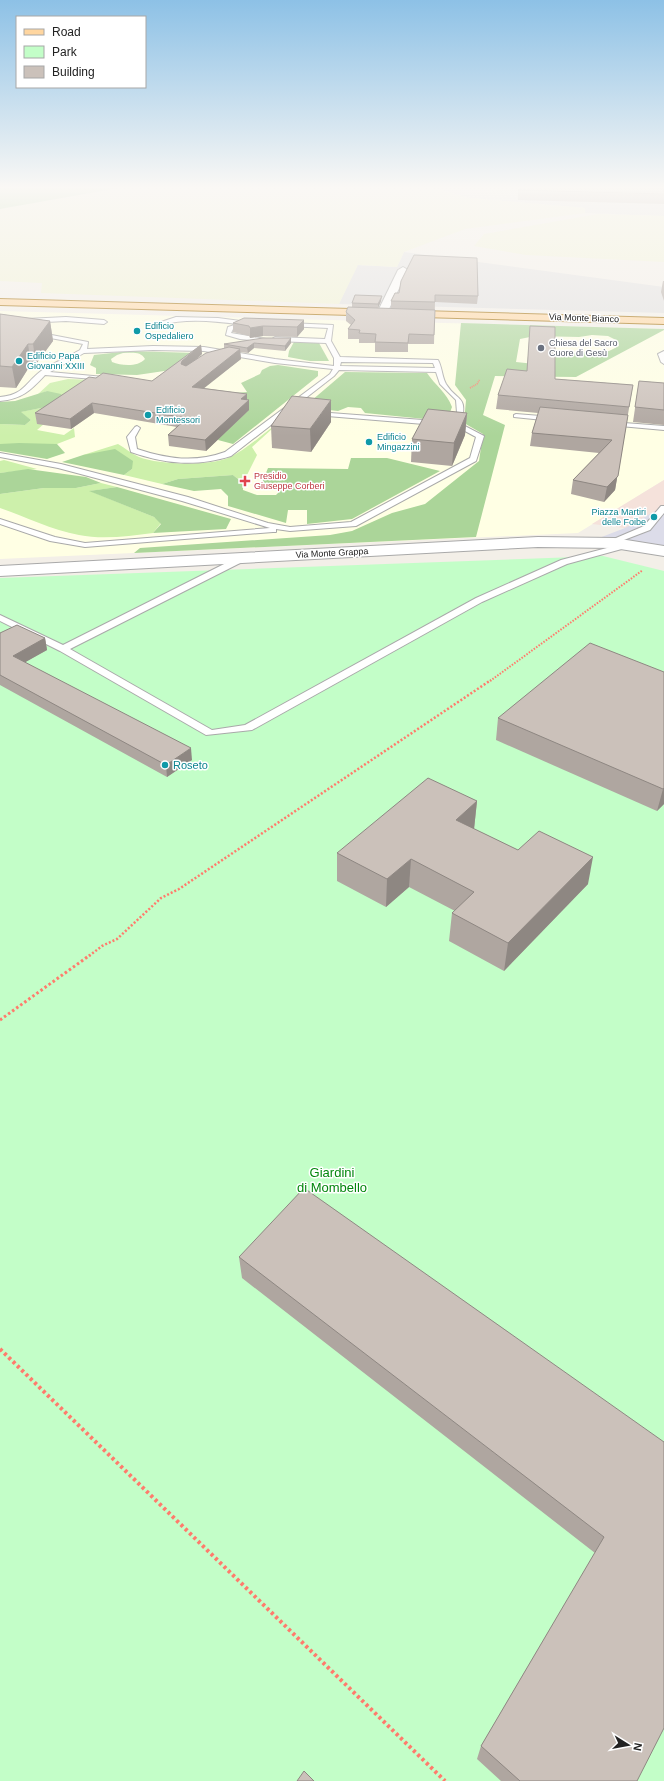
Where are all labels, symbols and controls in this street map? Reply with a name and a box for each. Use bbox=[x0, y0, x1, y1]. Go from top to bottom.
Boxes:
legend bbox=[16, 16, 146, 88]
text: Road bbox=[52, 25, 81, 39]
text: Park bbox=[52, 45, 78, 59]
text: Building bbox=[52, 65, 95, 79]
street label: Via Monte Bianco bbox=[549, 312, 619, 324]
place label: Edificio Ospedaliero bbox=[145, 321, 194, 341]
marker: Edificio Ospedaliero bbox=[132, 326, 142, 336]
place label: Chiesa del Sacro Cuore di Gesù bbox=[549, 338, 618, 358]
marker: Chiesa del Sacro Cuore di Gesù bbox=[536, 343, 546, 353]
place label: Edificio Papa Giovanni XXIII bbox=[27, 351, 85, 371]
marker: Edificio Papa Giovanni XXIII bbox=[14, 356, 24, 366]
place label: Edificio Montessori bbox=[156, 405, 200, 425]
marker: Edificio Montessori bbox=[143, 410, 153, 420]
place label: Edificio Mingazzini bbox=[377, 432, 420, 452]
marker: Edificio Mingazzini bbox=[364, 437, 374, 447]
place label: Presidio Giuseppe Corberi bbox=[254, 471, 325, 491]
marker: Presidio Giuseppe Corberi bbox=[239, 475, 251, 487]
place label: Piazza Martiri delle Foibe bbox=[591, 507, 646, 527]
marker: Piazza Martiri delle Foibe bbox=[649, 512, 659, 522]
street label: Via Monte Grappa bbox=[295, 546, 369, 560]
place label: Roseto bbox=[173, 759, 208, 771]
marker: Roseto bbox=[160, 760, 170, 770]
park label: Giardini di Mombello bbox=[297, 1165, 367, 1195]
north arrow bbox=[608, 1725, 648, 1765]
text: N bbox=[631, 1742, 644, 1752]

